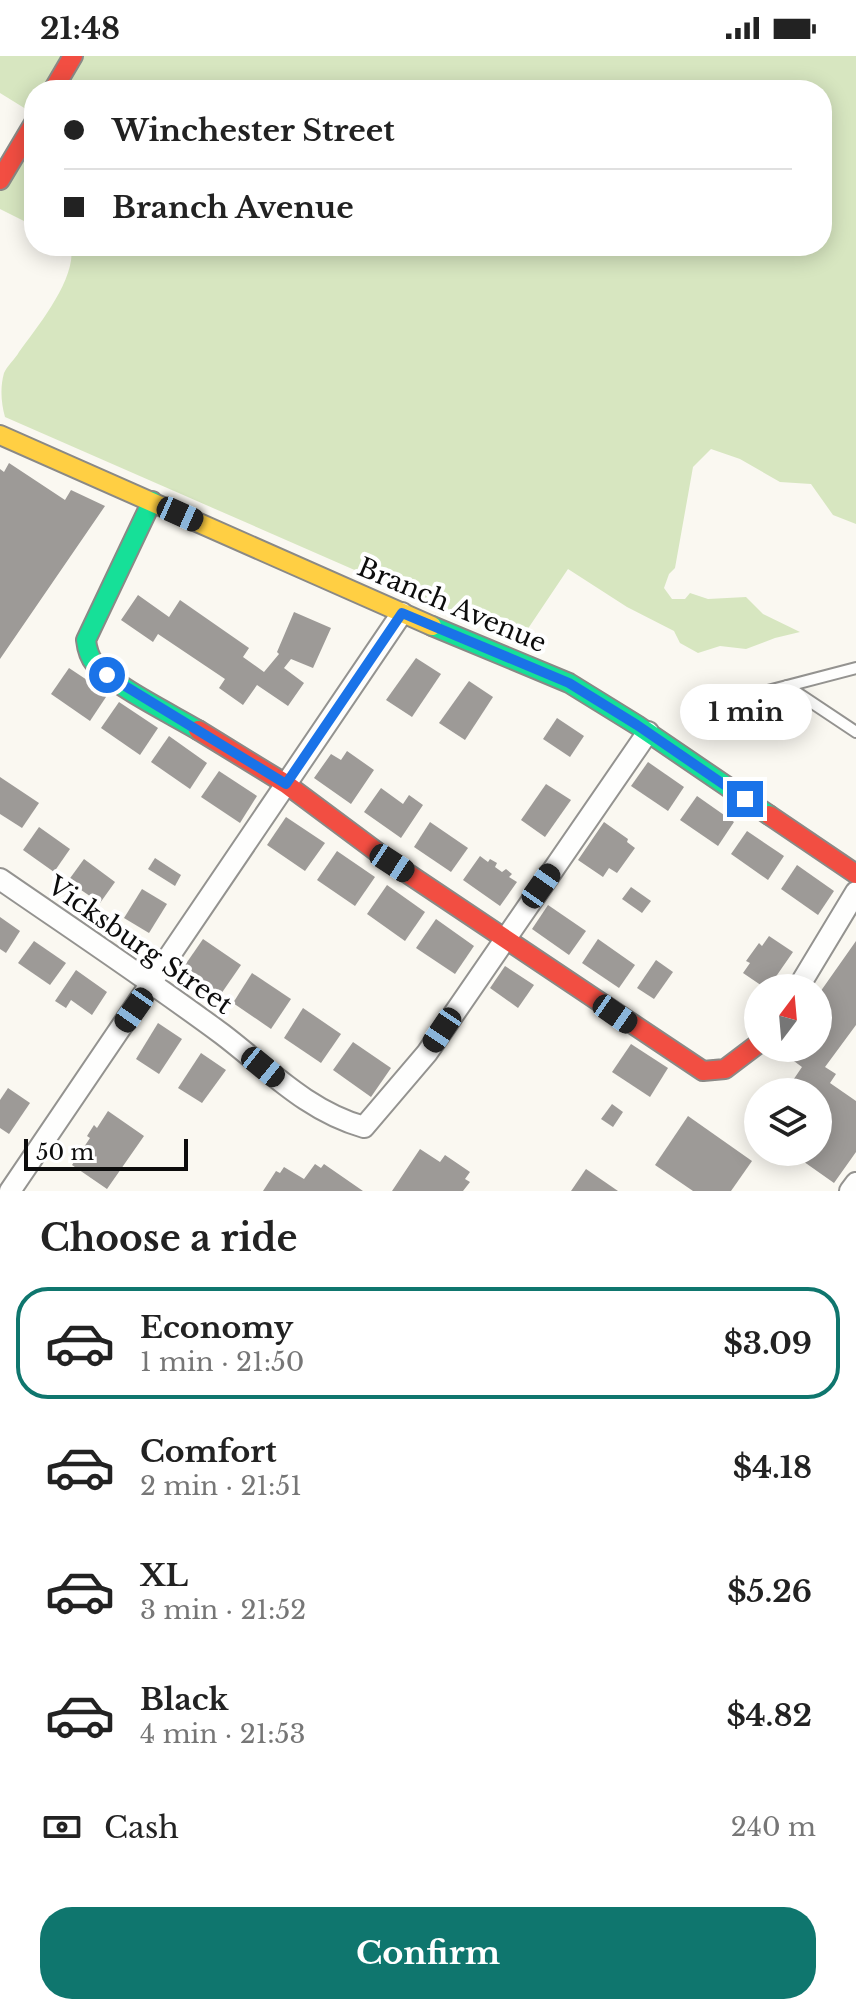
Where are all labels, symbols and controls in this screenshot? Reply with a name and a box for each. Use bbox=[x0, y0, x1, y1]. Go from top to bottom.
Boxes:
text: 21:48 bbox=[40, 10, 120, 47]
text: Winchester Street bbox=[112, 112, 395, 149]
text: Branch Avenue bbox=[112, 189, 354, 226]
car bbox=[153, 493, 207, 535]
street label: Branch Avenue bbox=[353, 551, 551, 659]
route start bbox=[89, 657, 125, 693]
callout: 1 min bbox=[679, 683, 811, 739]
text: 1 min bbox=[708, 696, 784, 728]
route end bbox=[727, 781, 763, 817]
car bbox=[365, 840, 419, 886]
car bbox=[517, 859, 565, 913]
street label: Vicksburg Street bbox=[40, 869, 239, 1021]
north arrow bbox=[744, 974, 832, 1062]
map controls bbox=[744, 974, 832, 1166]
car bbox=[110, 983, 158, 1037]
car bbox=[588, 990, 642, 1038]
car bbox=[419, 1003, 465, 1057]
car bbox=[237, 1043, 289, 1091]
button: layers bbox=[744, 1078, 832, 1166]
scale bar bbox=[24, 1135, 188, 1171]
text: 50 m bbox=[36, 1139, 94, 1166]
text: Choose a ride bbox=[40, 1216, 297, 1261]
icon: car bbox=[44, 1307, 116, 1379]
text: Economy bbox=[140, 1309, 293, 1346]
text: $3.09 bbox=[724, 1325, 812, 1362]
text: 1 min · 21:50 bbox=[140, 1346, 304, 1378]
icon: car bbox=[44, 1431, 116, 1503]
text: Comfort bbox=[140, 1433, 277, 1470]
text: $4.18 bbox=[733, 1449, 812, 1486]
text: 2 min · 21:51 bbox=[140, 1470, 302, 1502]
icon: car bbox=[44, 1555, 116, 1627]
text: XL bbox=[140, 1557, 188, 1594]
text: $5.26 bbox=[727, 1573, 812, 1610]
text: 3 min · 21:52 bbox=[140, 1594, 306, 1626]
icon: car bbox=[44, 1679, 116, 1751]
text: Black bbox=[140, 1681, 228, 1718]
text: $4.82 bbox=[726, 1697, 812, 1734]
text: 4 min · 21:53 bbox=[140, 1718, 306, 1750]
icon: cash bbox=[40, 1805, 84, 1849]
text: Cash bbox=[104, 1809, 179, 1846]
text: 240 m bbox=[731, 1811, 816, 1843]
button: Confirm bbox=[40, 1907, 816, 1999]

